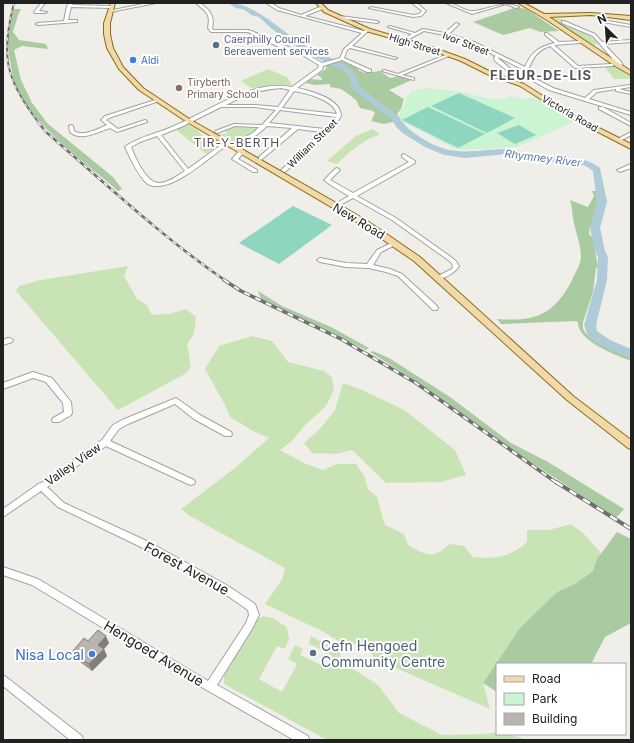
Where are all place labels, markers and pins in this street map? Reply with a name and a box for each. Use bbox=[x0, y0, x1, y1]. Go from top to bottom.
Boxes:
place label: Caerphilly Council Bereavement services bbox=[224, 33, 329, 57]
marker: Caerphilly Council Bereavement services bbox=[211, 40, 221, 50]
place label: Aldi bbox=[141, 54, 159, 66]
marker: Aldi bbox=[128, 55, 138, 65]
place label: Tiryberth Primary School bbox=[187, 76, 259, 100]
marker: Tiryberth Primary School bbox=[174, 83, 184, 93]
place label: Cefn Hengoed Community Centre bbox=[321, 637, 445, 670]
place label: Nisa Local bbox=[15, 646, 84, 663]
marker: Cefn Hengoed Community Centre bbox=[308, 648, 318, 658]
marker: Nisa Local bbox=[87, 649, 97, 659]

